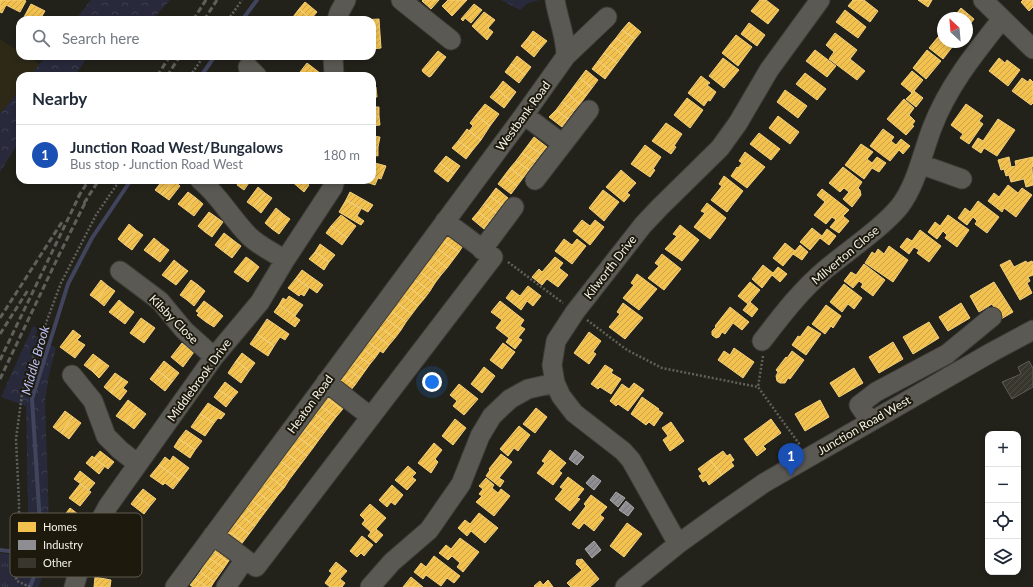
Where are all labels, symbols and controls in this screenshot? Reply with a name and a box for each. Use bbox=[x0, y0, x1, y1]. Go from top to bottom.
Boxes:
north arrow bbox=[937, 12, 973, 48]
search box bbox=[16, 16, 376, 60]
icon: search bbox=[30, 27, 52, 49]
text: Search here bbox=[62, 29, 139, 47]
street label: Westbank Road bbox=[493, 78, 553, 154]
text: Nearby bbox=[32, 88, 87, 109]
text: Junction Road West/Bungalows bbox=[70, 138, 283, 156]
text: 1 bbox=[41, 147, 49, 163]
text: 180 m bbox=[323, 147, 360, 163]
text: Bus stop · Junction Road West bbox=[70, 156, 243, 172]
street label: Milverton Close bbox=[808, 222, 882, 288]
street label: Kilworth Drive bbox=[580, 232, 640, 302]
street label: Kilsby Close bbox=[146, 291, 202, 347]
water label: Middle Brook bbox=[17, 323, 53, 397]
street label: Middlebrook Drive bbox=[164, 336, 234, 424]
street label: Heaton Road bbox=[284, 372, 336, 436]
your location bbox=[422, 372, 442, 392]
street label: Junction Road West bbox=[815, 392, 914, 458]
map controls bbox=[985, 431, 1021, 575]
button: + bbox=[985, 431, 1021, 467]
pin: 1 bbox=[778, 443, 804, 476]
button: − bbox=[985, 467, 1021, 503]
button: locate bbox=[985, 503, 1021, 539]
legend bbox=[10, 513, 142, 577]
text: Homes bbox=[43, 520, 77, 533]
text: Industry bbox=[43, 538, 83, 551]
button: layers bbox=[985, 539, 1021, 575]
text: Other bbox=[43, 556, 72, 569]

